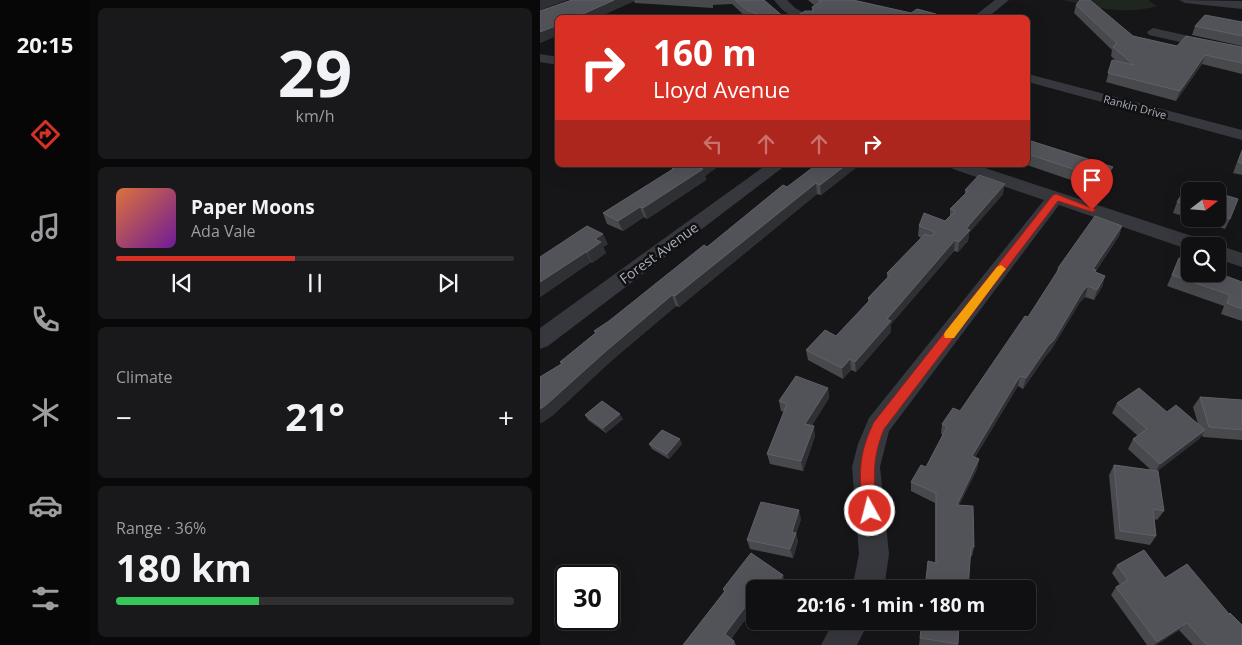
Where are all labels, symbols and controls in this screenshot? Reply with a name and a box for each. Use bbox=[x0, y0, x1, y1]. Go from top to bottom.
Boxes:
text: 29 bbox=[278, 28, 352, 116]
text: 20:15 bbox=[17, 29, 73, 59]
text: 160 m bbox=[653, 29, 757, 76]
icon: right bbox=[570, 35, 635, 100]
text: Lloyd Avenue bbox=[653, 74, 790, 104]
street label: Rankin Drive bbox=[1102, 91, 1168, 122]
text: km/h bbox=[296, 105, 334, 127]
icon: directions bbox=[28, 117, 63, 152]
icon: left bbox=[699, 130, 727, 158]
icon: ahead bbox=[752, 130, 780, 158]
icon: ahead bbox=[805, 130, 833, 158]
icon: right bbox=[858, 130, 886, 158]
pin bbox=[1071, 159, 1113, 210]
icon: arrive bbox=[1078, 166, 1106, 194]
north arrow bbox=[1181, 182, 1226, 228]
map controls bbox=[1181, 182, 1226, 282]
text: Paper Moons bbox=[191, 194, 315, 220]
icon: music bbox=[28, 210, 63, 245]
street label: Forest Avenue bbox=[615, 217, 702, 288]
text: Ada Vale bbox=[191, 220, 255, 242]
button: search bbox=[1181, 237, 1226, 282]
icon: previous bbox=[168, 269, 196, 297]
icon: pause bbox=[301, 269, 329, 297]
icon: next bbox=[434, 269, 462, 297]
icon: phone bbox=[28, 302, 63, 337]
text: Climate bbox=[116, 366, 173, 388]
text: 21° bbox=[285, 390, 345, 442]
icon: climate bbox=[28, 395, 63, 430]
text: − bbox=[116, 398, 132, 436]
text: + bbox=[498, 398, 514, 436]
position arrow bbox=[843, 484, 895, 536]
icon: car bbox=[28, 488, 63, 523]
text: Range · 36% bbox=[116, 517, 206, 539]
text: 180 km bbox=[116, 541, 252, 593]
speed limit sign: 30 bbox=[555, 565, 620, 630]
icon: filters bbox=[28, 581, 63, 616]
text: 20:16 · 1 min · 180 m bbox=[797, 592, 985, 618]

